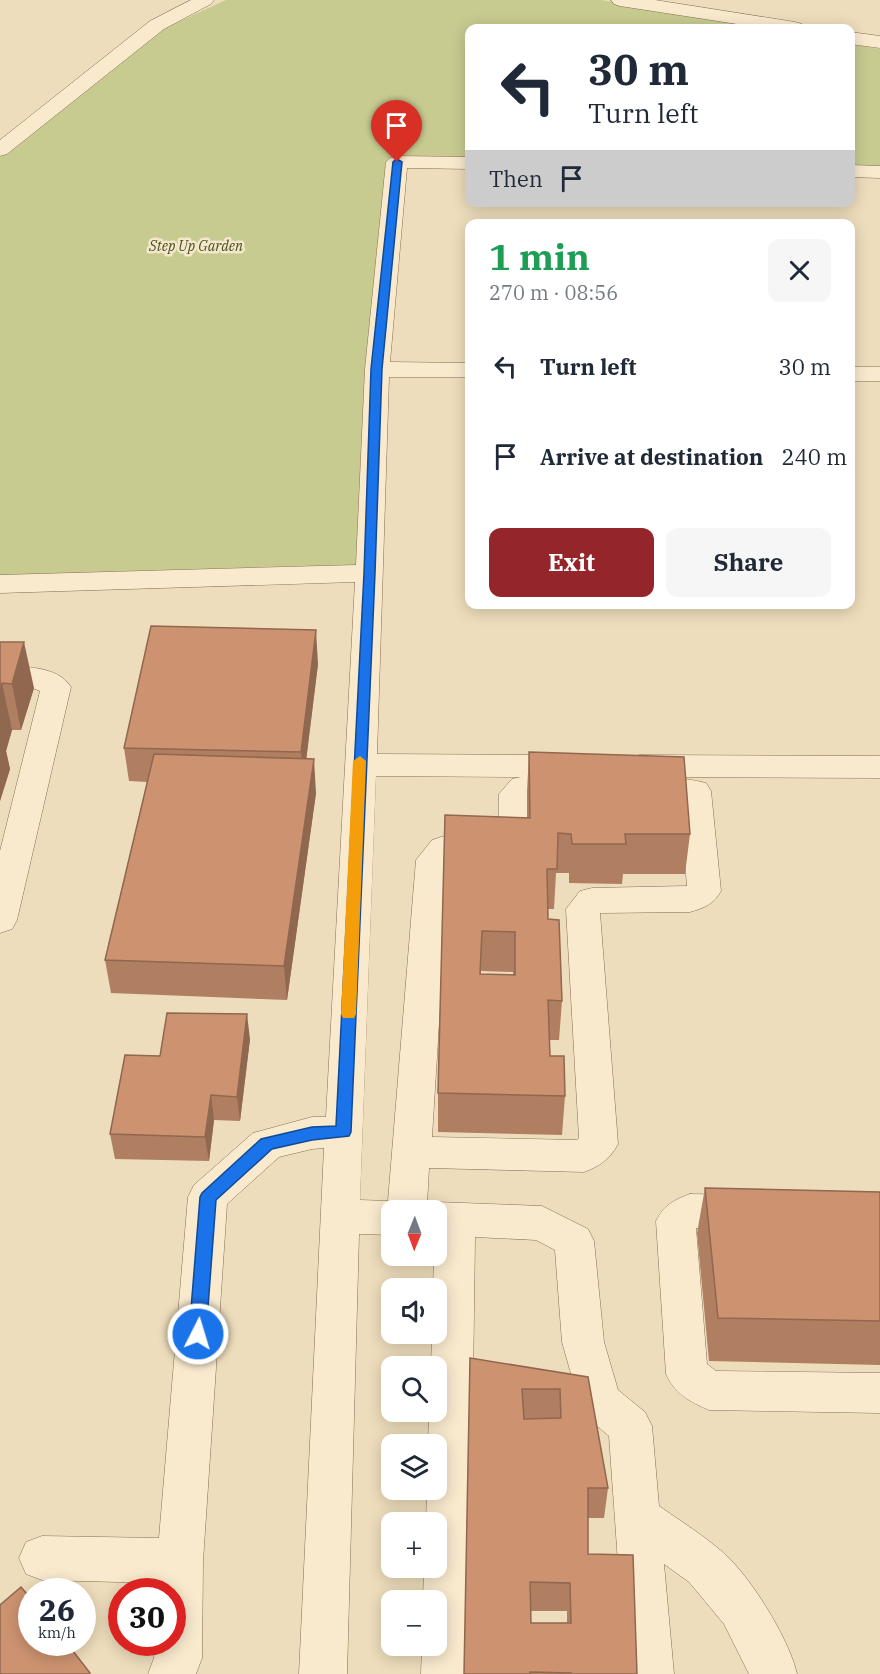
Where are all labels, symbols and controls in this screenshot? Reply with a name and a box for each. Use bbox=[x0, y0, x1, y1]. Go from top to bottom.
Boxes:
text: 30 m bbox=[588, 42, 689, 97]
icon: left bbox=[489, 48, 567, 126]
text: Turn left bbox=[588, 95, 699, 130]
pin bbox=[371, 100, 422, 162]
icon: arrive bbox=[380, 109, 413, 142]
icon: arrive bbox=[555, 162, 588, 195]
text: Then bbox=[489, 164, 543, 193]
text: 1 min bbox=[489, 233, 590, 280]
park label: Step Up Garden bbox=[148, 237, 243, 255]
button: close bbox=[768, 239, 831, 302]
text: 270 m · 08:56 bbox=[489, 279, 618, 306]
icon: left bbox=[489, 350, 522, 383]
text: Turn left bbox=[540, 352, 636, 381]
text: 30 m bbox=[779, 352, 831, 381]
icon: arrive bbox=[489, 440, 522, 473]
text: Arrive at destination bbox=[540, 442, 763, 471]
text: 240 m bbox=[781, 442, 847, 471]
button: Exit bbox=[489, 528, 654, 597]
button: Share bbox=[666, 528, 831, 597]
north arrow bbox=[381, 1200, 447, 1266]
map controls bbox=[381, 1200, 447, 1656]
button: sound bbox=[381, 1278, 447, 1344]
position arrow bbox=[166, 1302, 230, 1366]
button: search bbox=[381, 1356, 447, 1422]
button: layers bbox=[381, 1434, 447, 1500]
button: + bbox=[381, 1512, 447, 1578]
speed limit sign: 30 bbox=[108, 1578, 186, 1656]
text: 26 bbox=[39, 1590, 75, 1629]
button: − bbox=[381, 1590, 447, 1656]
text: km/h bbox=[38, 1623, 76, 1642]

